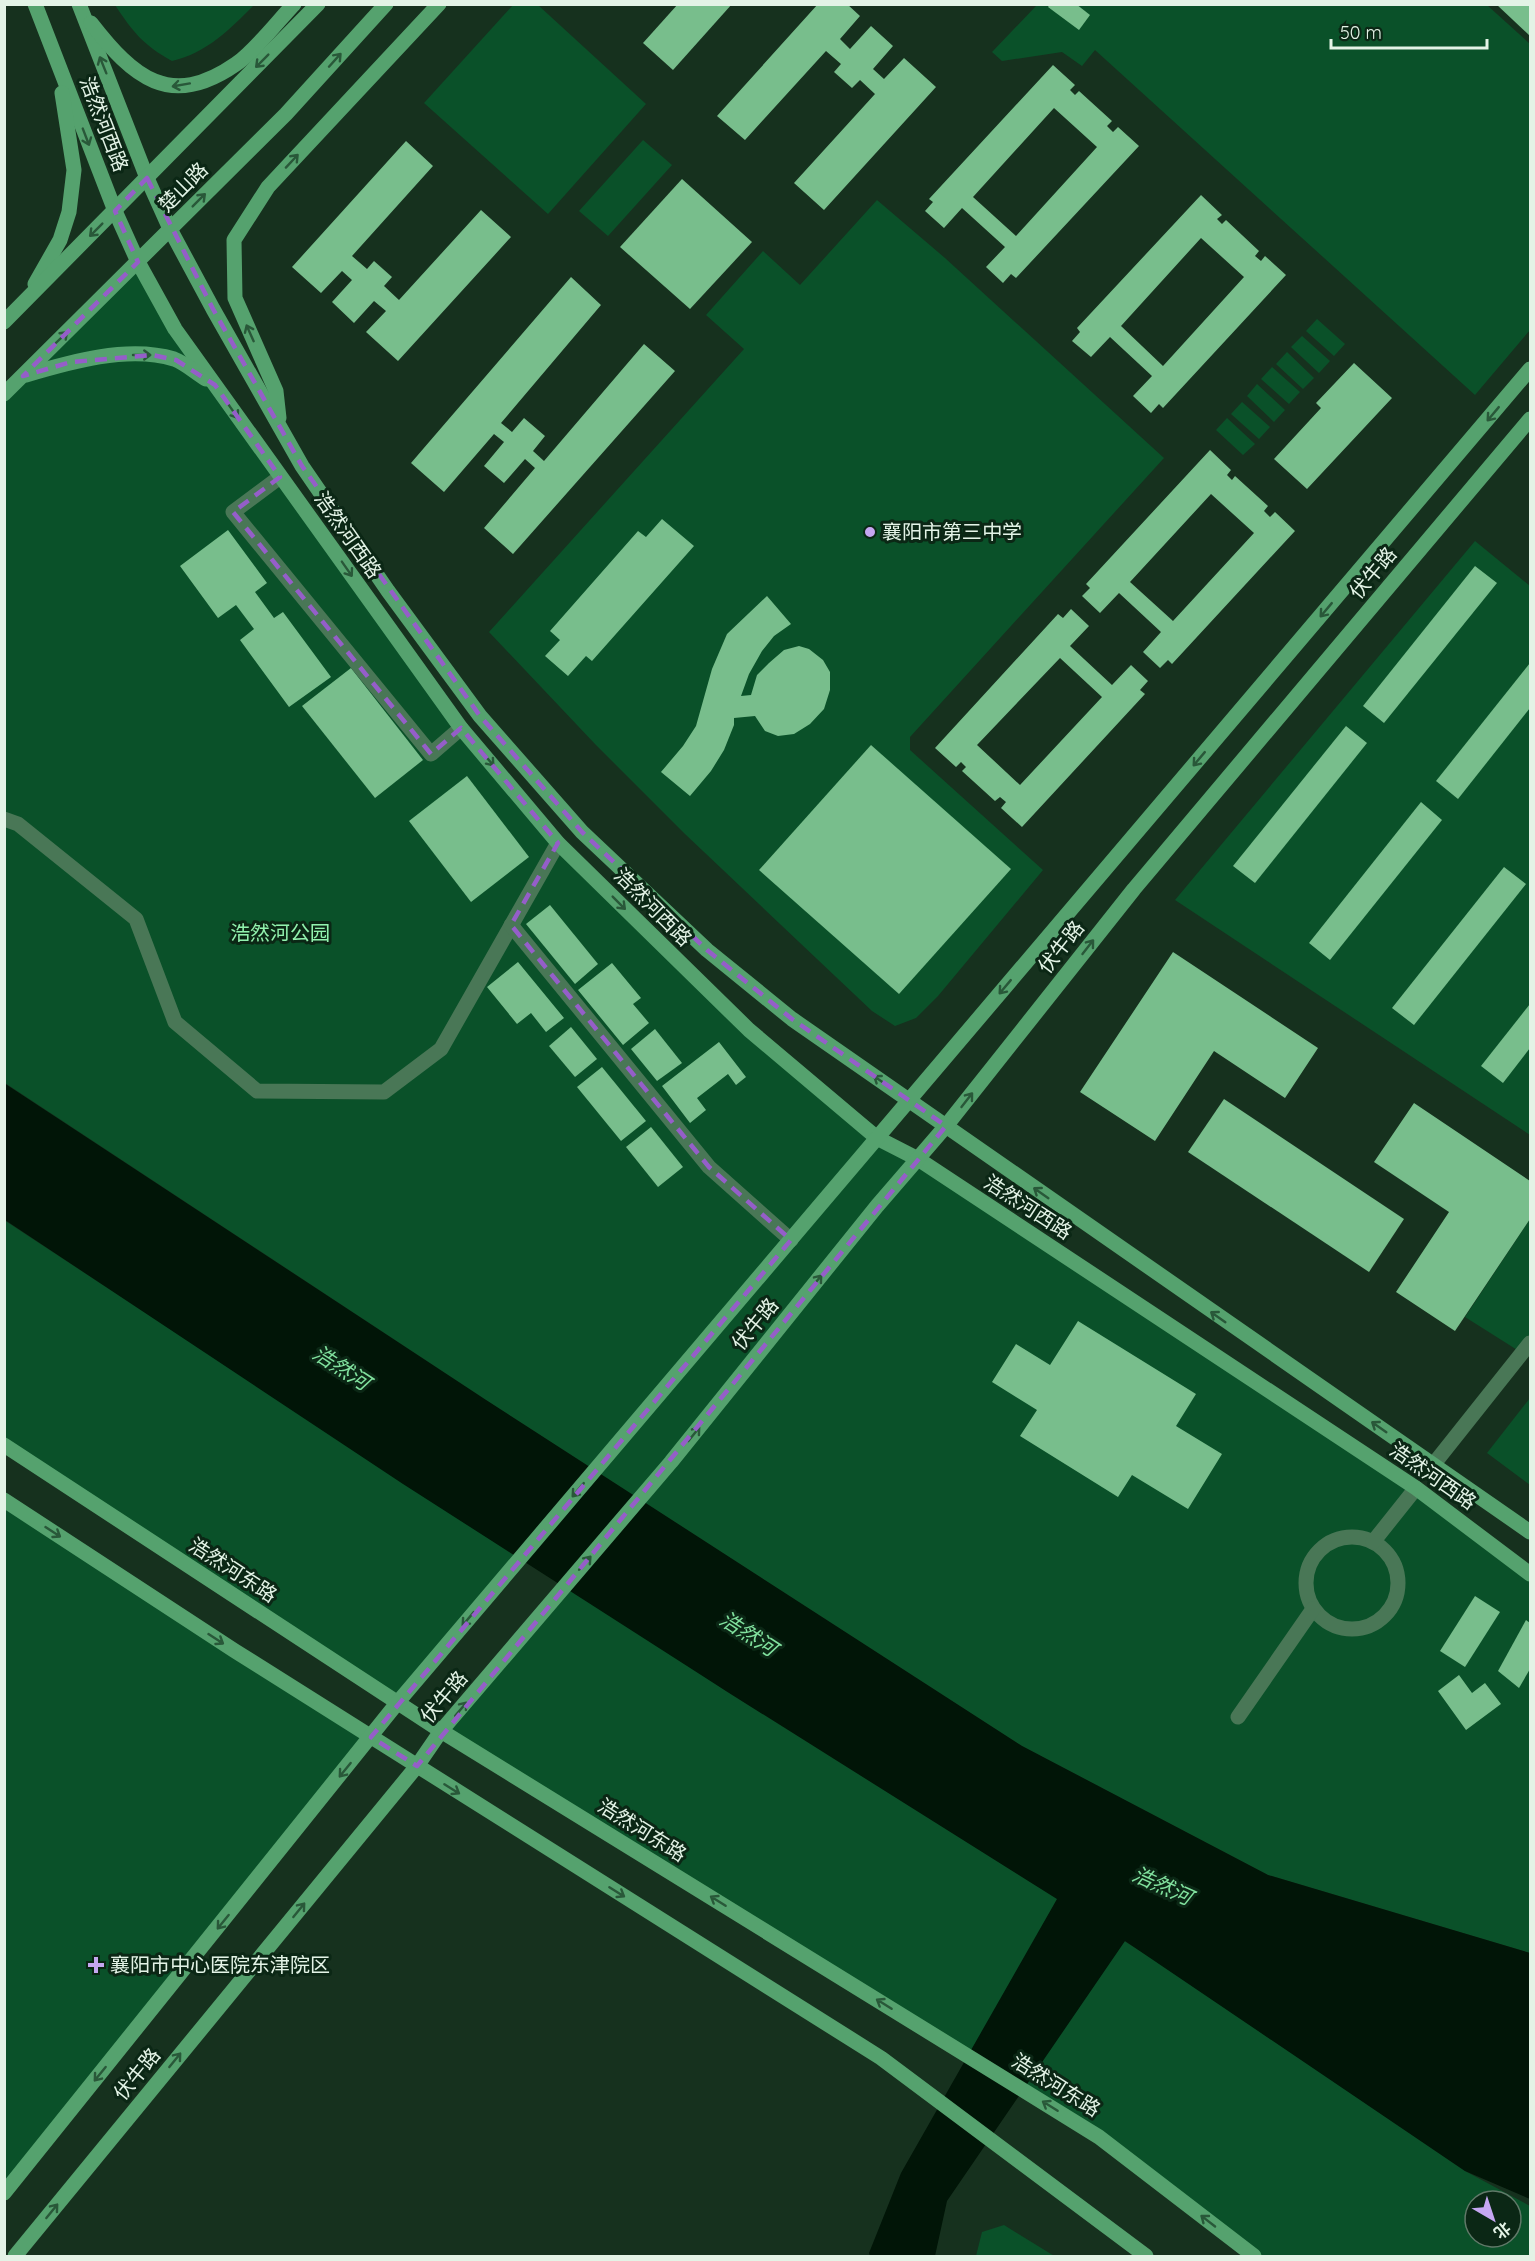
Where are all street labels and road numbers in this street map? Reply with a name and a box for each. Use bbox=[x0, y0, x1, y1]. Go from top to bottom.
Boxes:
street label: 浩然河西路 bbox=[75, 73, 134, 175]
street label: 楚山路 bbox=[153, 157, 213, 217]
street label: 浩然河西路 bbox=[309, 487, 387, 583]
street label: 伏牛路 bbox=[1344, 542, 1401, 604]
street label: 浩然河西路 bbox=[609, 862, 698, 951]
street label: 伏牛路 bbox=[1032, 915, 1089, 978]
street label: 浩然河西路 bbox=[980, 1169, 1077, 1244]
street label: 伏牛路 bbox=[726, 1293, 783, 1355]
street label: 浩然河西路 bbox=[1385, 1437, 1481, 1515]
street label: 浩然河东路 bbox=[185, 1532, 282, 1607]
street label: 伏牛路 bbox=[415, 1666, 472, 1728]
street label: 浩然河东路 bbox=[593, 1792, 691, 1867]
street label: 伏牛路 bbox=[108, 2043, 165, 2105]
street label: 浩然河东路 bbox=[1007, 2047, 1105, 2122]

